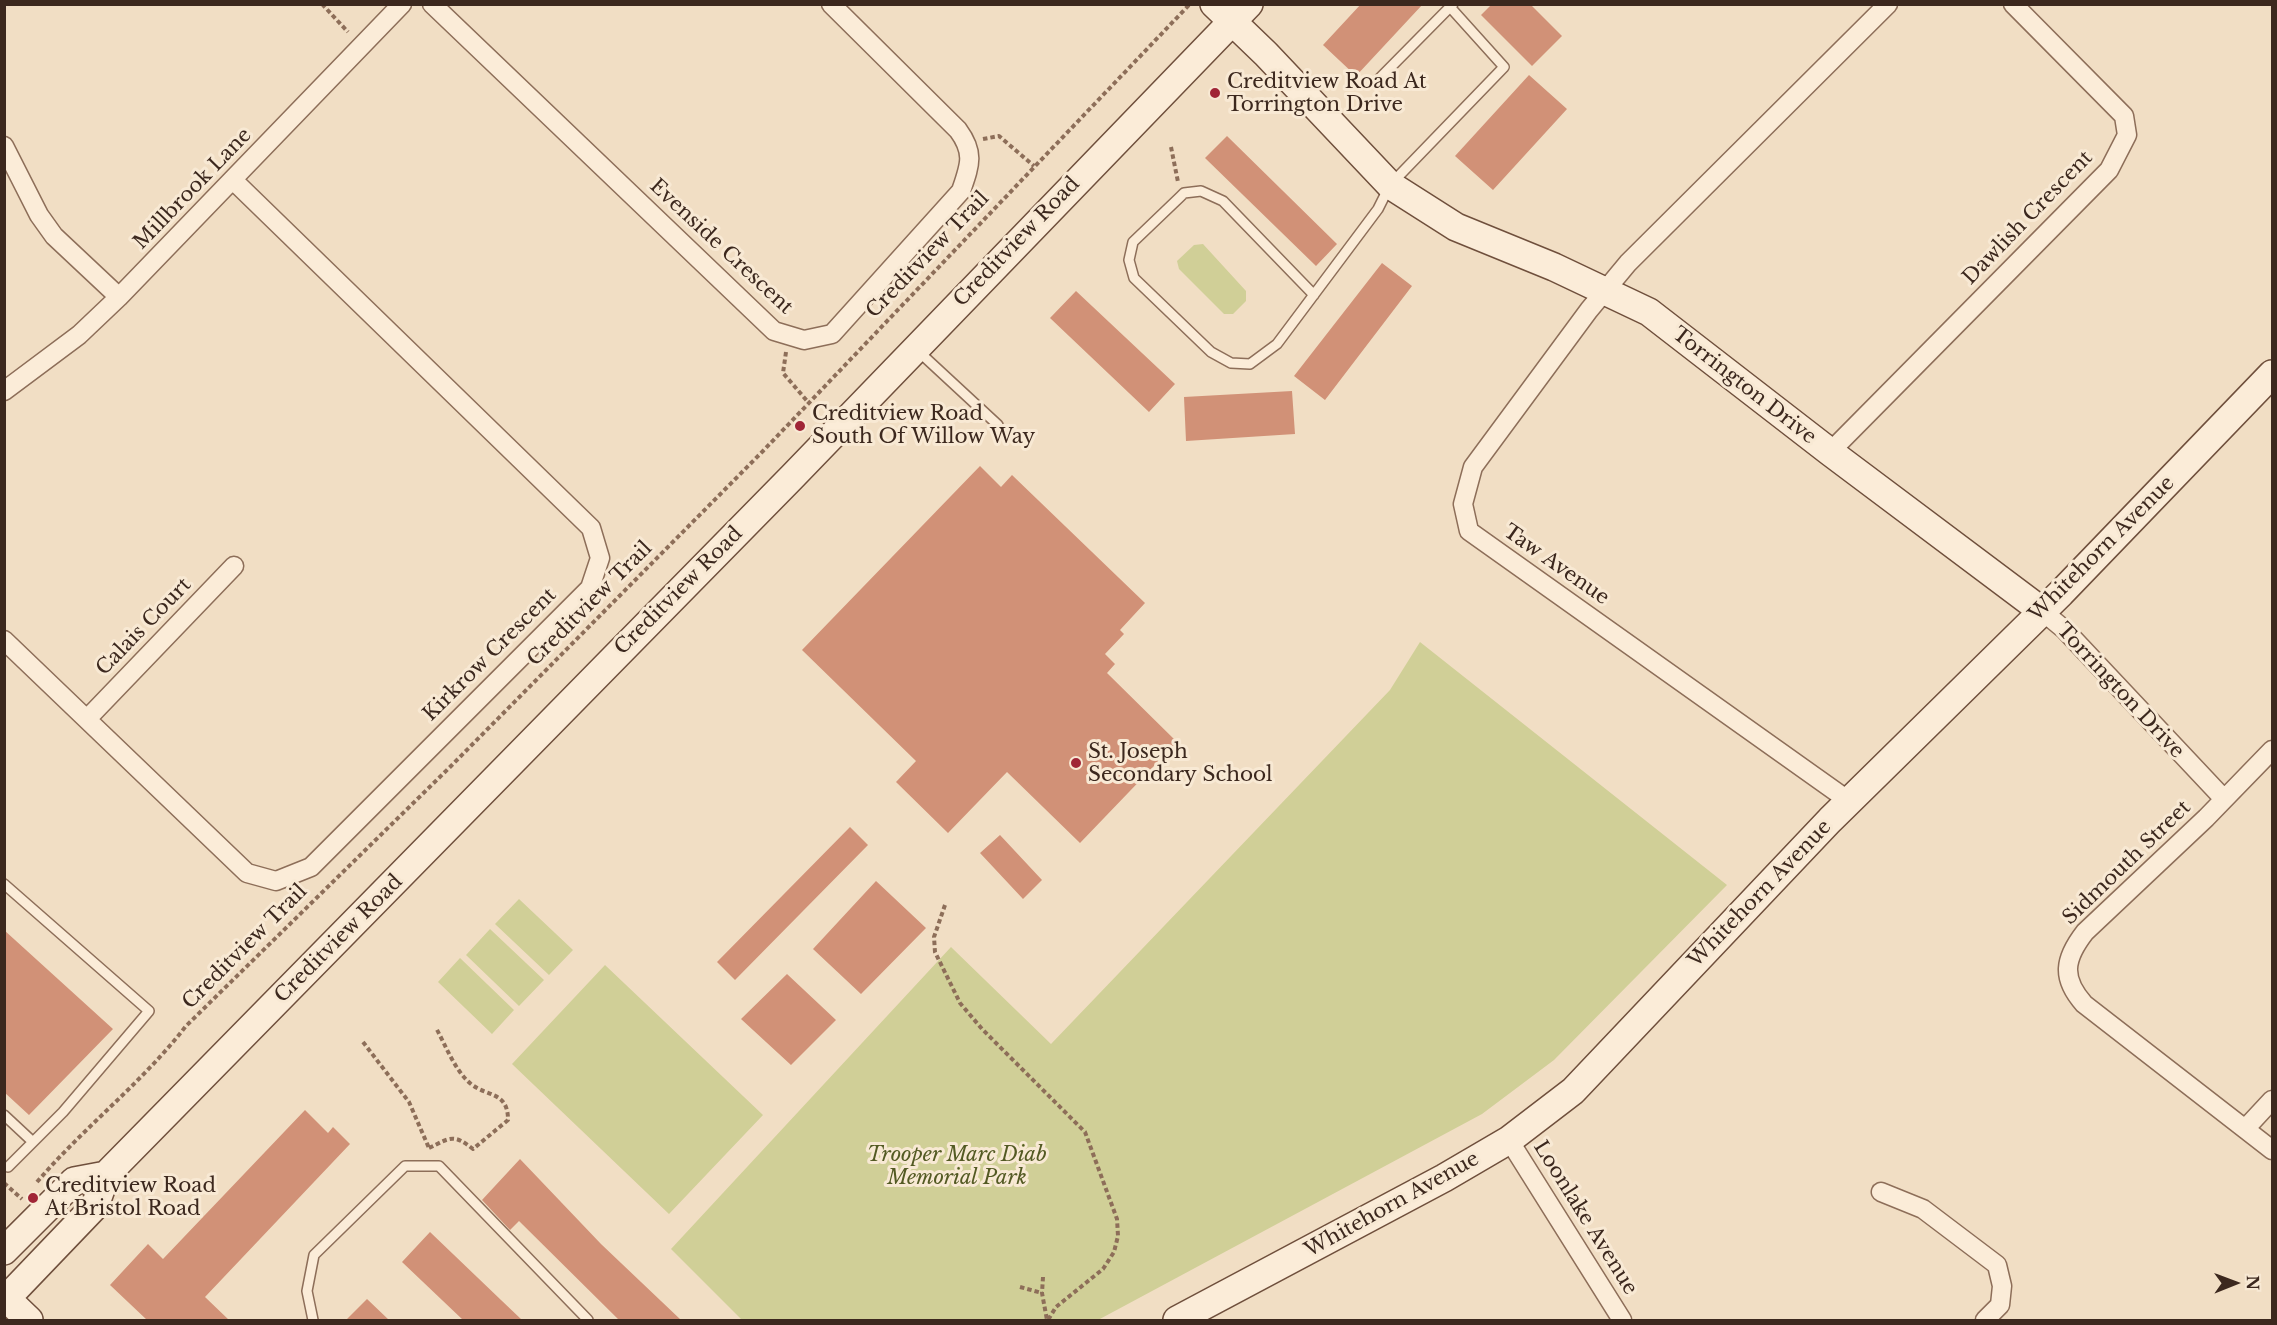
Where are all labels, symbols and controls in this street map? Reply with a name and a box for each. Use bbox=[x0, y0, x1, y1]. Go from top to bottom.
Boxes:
place label: Creditview Road At Torrington Drive bbox=[1227, 70, 1427, 117]
marker: Creditview Road At Torrington Drive bbox=[1208, 86, 1222, 100]
street label: Millbrook Lane bbox=[129, 123, 257, 255]
street label: Dawlish Crescent bbox=[1958, 146, 2098, 290]
street label: Creditview Road bbox=[949, 172, 1085, 312]
street label: Evenside Crescent bbox=[644, 174, 798, 320]
street label: Creditview Trail bbox=[862, 187, 994, 323]
street label: Torrington Drive bbox=[1667, 322, 1821, 450]
place label: Creditview Road South Of Willow Way bbox=[812, 402, 1035, 449]
marker: Creditview Road South Of Willow Way bbox=[793, 419, 807, 433]
street label: Whitehorn Avenue bbox=[2024, 471, 2180, 627]
street label: Taw Avenue bbox=[1498, 520, 1614, 610]
street label: Creditview Road bbox=[610, 522, 748, 660]
street label: Creditview Trail bbox=[523, 537, 657, 671]
street label: Calais Court bbox=[92, 573, 196, 681]
street label: Kirkrow Crescent bbox=[418, 583, 562, 727]
street label: Torrington Drive bbox=[2051, 618, 2189, 764]
place label: St. Joseph Secondary School bbox=[1088, 740, 1273, 787]
marker: St. Joseph Secondary School bbox=[1069, 756, 1083, 770]
street label: Sidmouth Street bbox=[2058, 796, 2196, 930]
street label: Whitehorn Avenue bbox=[1683, 815, 1837, 973]
street label: Creditview Road bbox=[270, 870, 408, 1008]
street label: Creditview Trail bbox=[178, 880, 312, 1014]
street label: Loonlake Avenue bbox=[1528, 1137, 1642, 1299]
park label: Trooper Marc Diab Memorial Park bbox=[867, 1143, 1047, 1190]
street label: Whitehorn Avenue bbox=[1301, 1147, 1483, 1263]
place label: Creditview Road At Bristol Road bbox=[45, 1174, 216, 1221]
marker: Creditview Road At Bristol Road bbox=[26, 1191, 40, 1205]
north arrow bbox=[2205, 1253, 2265, 1313]
text: N bbox=[2243, 1275, 2263, 1290]

